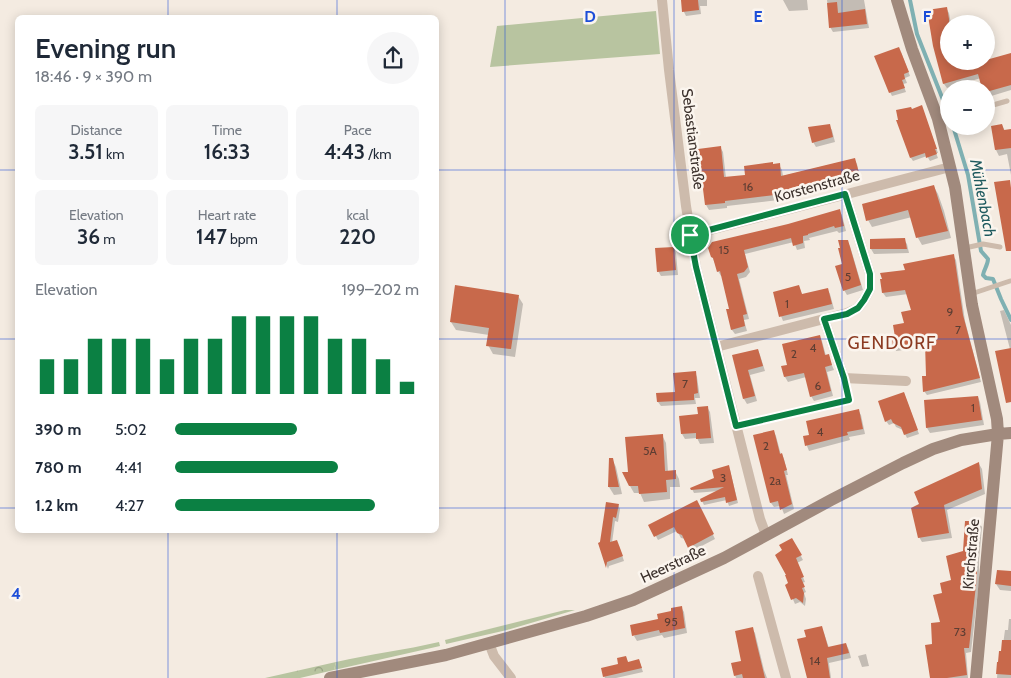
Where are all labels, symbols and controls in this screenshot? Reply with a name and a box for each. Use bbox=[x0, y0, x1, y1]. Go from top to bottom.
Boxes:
text: D bbox=[584, 7, 596, 26]
text: E bbox=[753, 7, 763, 26]
text: F bbox=[923, 7, 932, 26]
map controls bbox=[940, 15, 995, 135]
button: + bbox=[940, 15, 995, 70]
text: Evening run bbox=[35, 31, 176, 65]
button: share bbox=[367, 32, 419, 84]
text: 18:46 · 9 × 390 m bbox=[35, 67, 152, 86]
button: − bbox=[940, 80, 995, 135]
street label: Sebastianstraße bbox=[678, 88, 708, 191]
text: Distance bbox=[71, 121, 122, 139]
text: Time bbox=[212, 121, 242, 139]
text: Pace bbox=[344, 121, 372, 139]
text: 3.51 bbox=[68, 139, 103, 164]
text: 16:33 bbox=[204, 139, 250, 164]
text: 4:43 bbox=[324, 139, 365, 164]
text: km bbox=[103, 145, 124, 163]
text: /km bbox=[365, 145, 391, 163]
water label: Mühlenbach bbox=[966, 157, 1000, 238]
street label: Korstenstraße bbox=[772, 166, 862, 206]
house number: 16 bbox=[743, 179, 754, 194]
text: Elevation bbox=[69, 206, 124, 224]
text: Heart rate bbox=[198, 206, 256, 224]
text: kcal bbox=[346, 206, 369, 224]
pin bbox=[669, 214, 711, 256]
icon: arrive bbox=[676, 221, 704, 249]
text: 36 bbox=[77, 224, 100, 249]
text: 147 bbox=[196, 224, 227, 249]
text: 220 bbox=[339, 224, 376, 249]
text: m bbox=[100, 230, 116, 248]
text: bpm bbox=[227, 230, 258, 248]
house number: 15 bbox=[719, 242, 729, 257]
house number: 5 bbox=[845, 269, 851, 284]
text: Elevation bbox=[35, 280, 98, 299]
text: 199–202 m bbox=[342, 280, 419, 299]
house number: 1 bbox=[785, 296, 789, 311]
house number: 9 bbox=[947, 304, 954, 319]
house number: 7 bbox=[955, 322, 961, 337]
district label: GENDORF bbox=[848, 332, 936, 354]
house number: 4 bbox=[810, 340, 817, 355]
house number: 2 bbox=[791, 346, 797, 361]
house number: 7 bbox=[682, 376, 688, 391]
house number: 6 bbox=[815, 378, 822, 393]
house number: 1 bbox=[971, 400, 975, 415]
text: 390 m bbox=[35, 420, 81, 439]
text: 5:02 bbox=[115, 420, 147, 439]
house number: 4 bbox=[817, 424, 824, 439]
house number: 2 bbox=[763, 438, 769, 453]
house number: 5A bbox=[643, 443, 658, 458]
text: 780 m bbox=[35, 458, 82, 477]
text: 4:41 bbox=[115, 458, 142, 477]
house number: 3 bbox=[720, 470, 726, 485]
house number: 2a bbox=[769, 473, 781, 488]
text: 1.2 km bbox=[35, 496, 78, 515]
text: 4:27 bbox=[115, 496, 144, 515]
street label: Kirchstraße bbox=[959, 518, 983, 590]
street label: Heerstraße bbox=[638, 541, 709, 587]
text: 4 bbox=[11, 584, 21, 603]
house number: 95 bbox=[664, 614, 678, 629]
house number: 73 bbox=[954, 624, 966, 639]
house number: 14 bbox=[810, 653, 820, 668]

